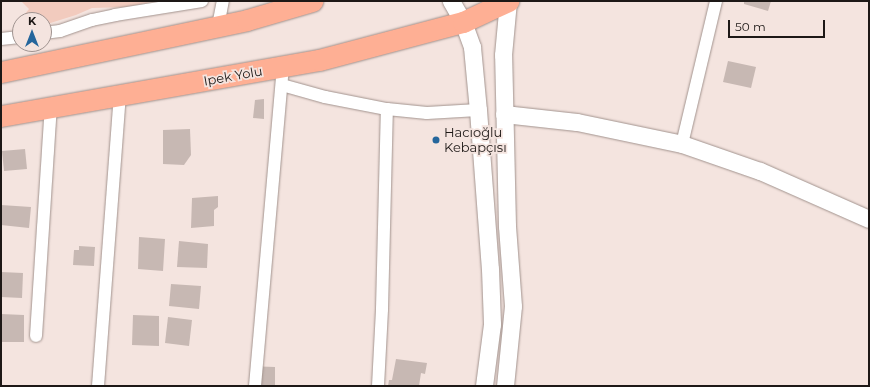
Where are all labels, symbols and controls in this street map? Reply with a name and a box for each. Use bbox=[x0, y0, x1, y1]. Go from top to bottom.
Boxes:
north arrow bbox=[12, 12, 52, 52]
scale bar bbox=[730, 12, 827, 38]
text: K bbox=[28, 14, 36, 28]
text: 50 m bbox=[735, 19, 766, 34]
street label: Ipek Yolu bbox=[202, 63, 264, 89]
place label: Hacıoğlu Kebapçısı bbox=[444, 125, 507, 156]
marker: Hacıoğlu Kebapçısı bbox=[431, 135, 441, 145]

